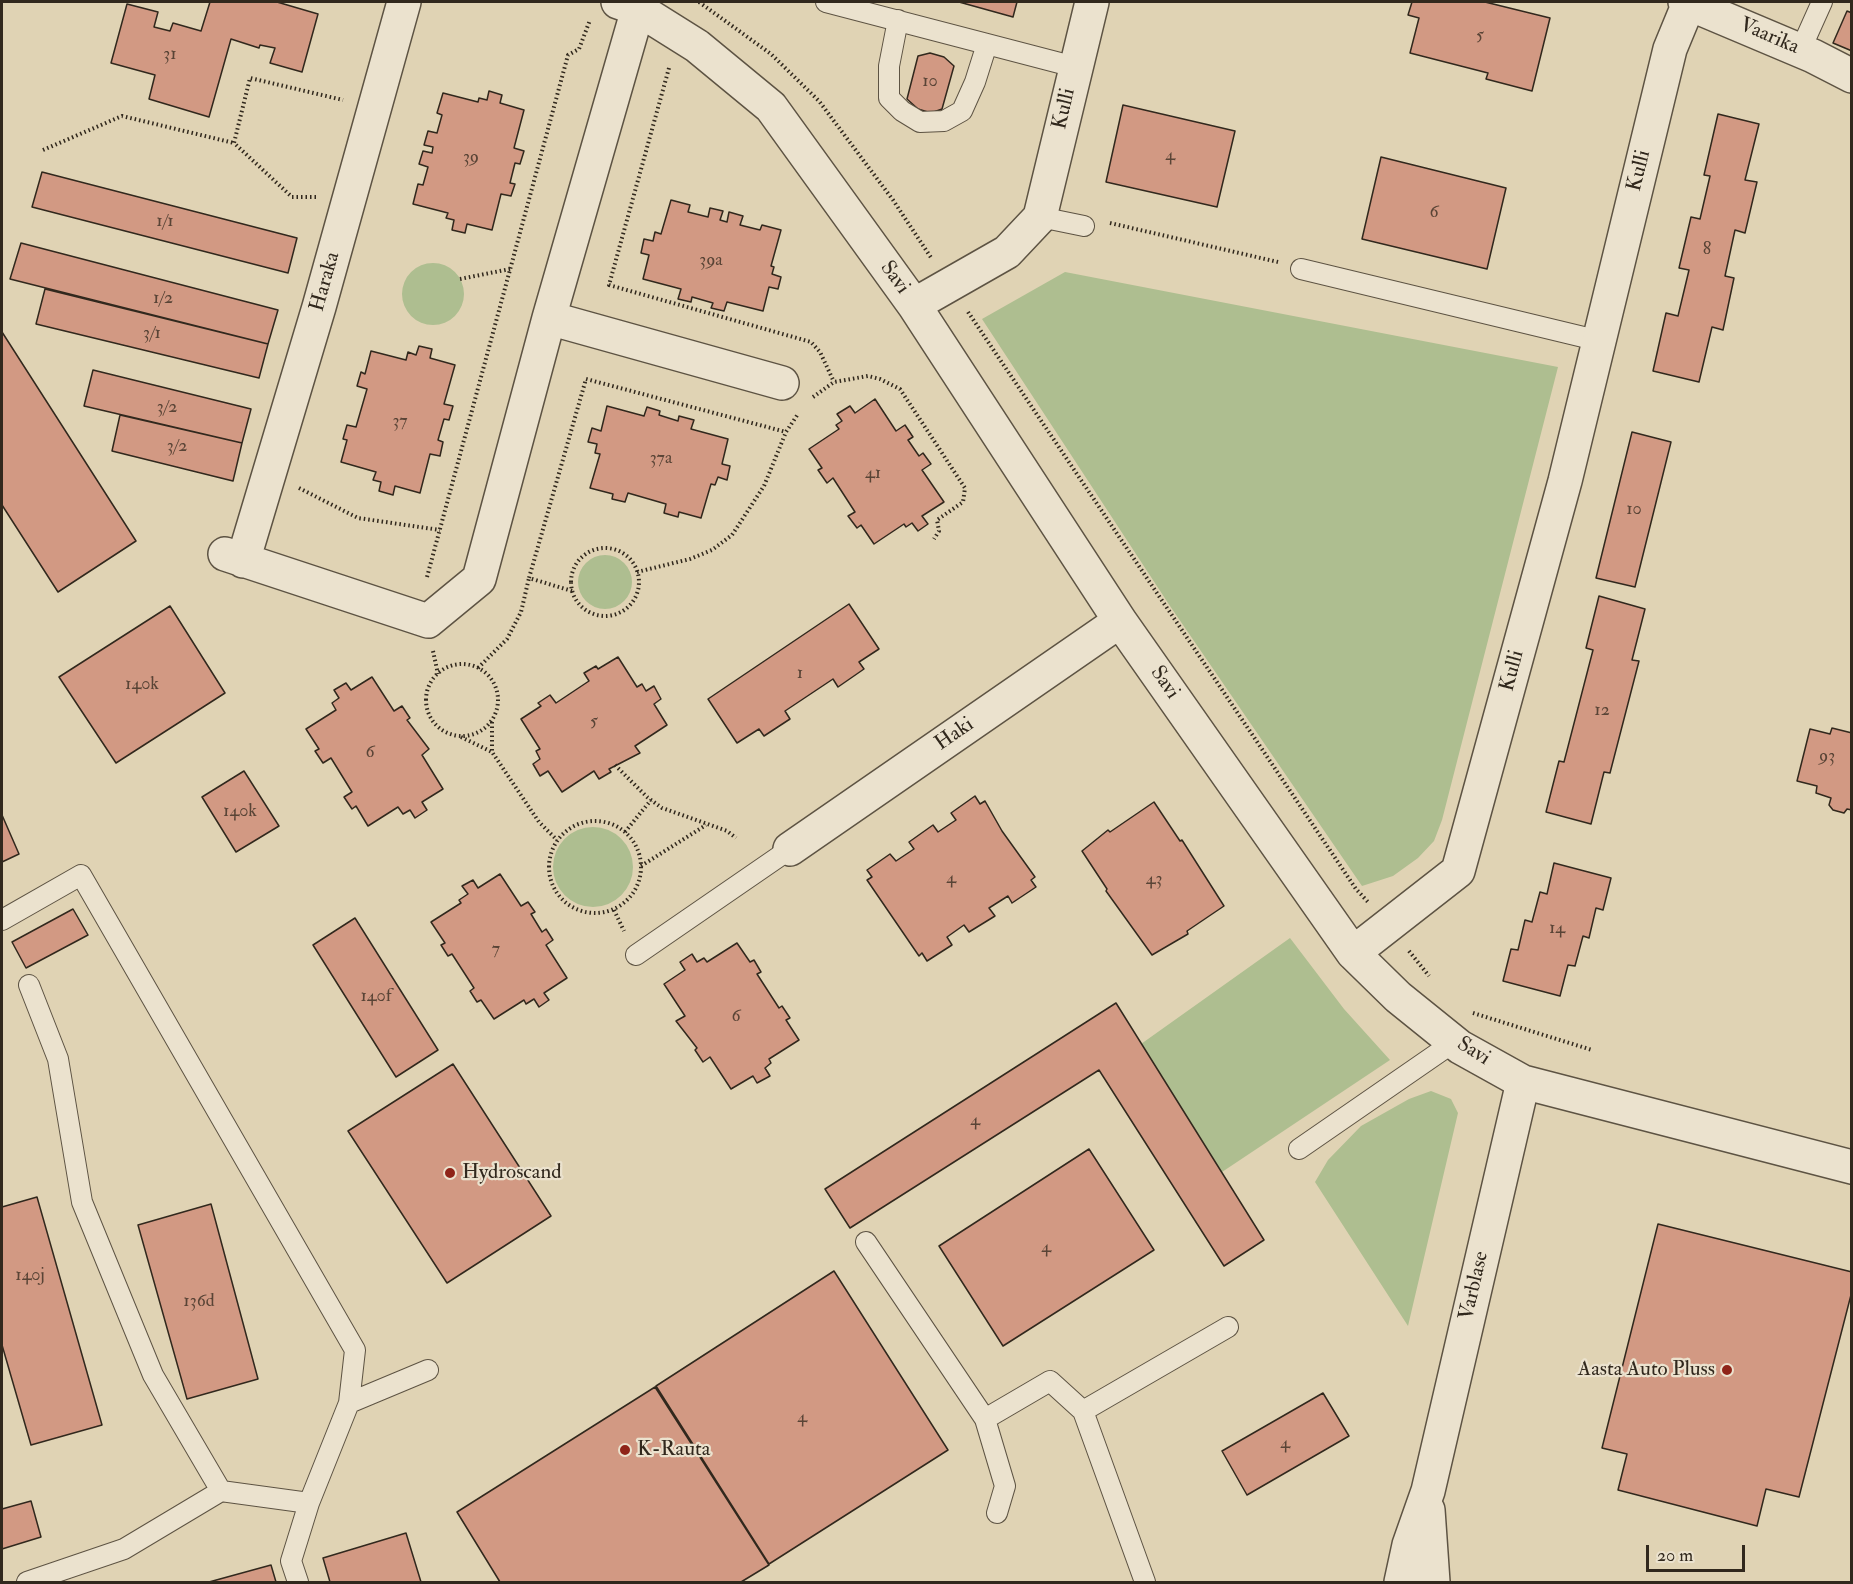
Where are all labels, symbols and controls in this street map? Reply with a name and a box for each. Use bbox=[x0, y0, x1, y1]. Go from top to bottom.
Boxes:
street label: Vaarika bbox=[1735, 13, 1803, 61]
house number: 5 bbox=[1476, 25, 1484, 47]
house number: 31 bbox=[163, 44, 177, 66]
house number: 10 bbox=[922, 71, 938, 93]
street label: Kulli bbox=[1048, 86, 1082, 132]
house number: 4 bbox=[1165, 145, 1175, 167]
house number: 39 bbox=[463, 147, 479, 169]
street label: Kulli bbox=[1623, 148, 1657, 194]
house number: 6 bbox=[1429, 202, 1439, 224]
house number: 1/1 bbox=[156, 211, 174, 233]
house number: 8 bbox=[1703, 239, 1711, 261]
street label: Haraka bbox=[306, 249, 346, 315]
house number: 39a bbox=[699, 250, 723, 272]
street label: Savi bbox=[874, 257, 914, 299]
house number: 1/2 bbox=[153, 288, 173, 310]
house number: 3/1 bbox=[143, 323, 161, 345]
house number: 3/2 bbox=[157, 397, 177, 419]
house number: 37 bbox=[392, 411, 408, 433]
house number: 3/2 bbox=[167, 436, 187, 458]
house number: 37a bbox=[650, 448, 672, 470]
house number: 41 bbox=[865, 463, 881, 485]
house number: 10 bbox=[1626, 499, 1642, 521]
street label: Kulli bbox=[1495, 648, 1531, 694]
street label: Savi bbox=[1144, 662, 1184, 704]
house number: 1 bbox=[797, 663, 803, 685]
house number: 140k bbox=[125, 674, 159, 696]
house number: 12 bbox=[1594, 700, 1610, 722]
house number: 5 bbox=[590, 711, 598, 733]
street label: Haki bbox=[931, 713, 979, 757]
house number: 6 bbox=[365, 742, 375, 764]
house number: 93 bbox=[1819, 746, 1835, 768]
house number: 140k bbox=[223, 801, 257, 823]
house number: 4 bbox=[946, 868, 956, 890]
house number: 43 bbox=[1146, 869, 1162, 891]
house number: 14 bbox=[1549, 918, 1565, 940]
house number: 7 bbox=[492, 939, 500, 961]
house number: 140f bbox=[360, 986, 392, 1008]
house number: 6 bbox=[731, 1006, 741, 1028]
street label: Savi bbox=[1452, 1032, 1494, 1072]
house number: 4 bbox=[970, 1110, 980, 1132]
place label: Hydroscand bbox=[462, 1160, 562, 1186]
marker: Hydroscand bbox=[443, 1166, 457, 1180]
house number: 4 bbox=[1041, 1237, 1051, 1259]
street label: Varblase bbox=[1455, 1249, 1495, 1323]
house number: 140j bbox=[15, 1265, 45, 1287]
house number: 136d bbox=[183, 1291, 215, 1313]
place label: Aasta Auto Pluss bbox=[1578, 1357, 1715, 1383]
marker: Aasta Auto Pluss bbox=[1720, 1363, 1734, 1377]
house number: 4 bbox=[797, 1407, 807, 1429]
house number: 4 bbox=[1280, 1433, 1290, 1455]
place label: K-Rauta bbox=[637, 1437, 710, 1463]
marker: K-Rauta bbox=[618, 1443, 632, 1457]
scale bar bbox=[1649, 1533, 1748, 1571]
text: 20 m bbox=[1657, 1544, 1693, 1567]

